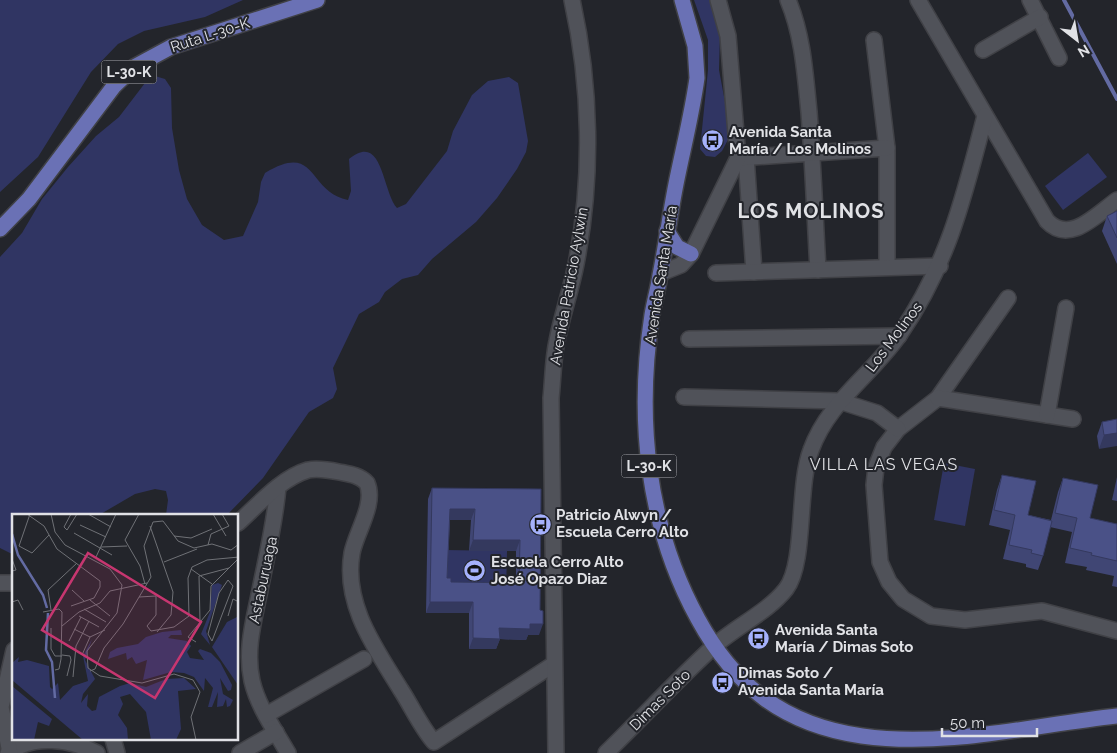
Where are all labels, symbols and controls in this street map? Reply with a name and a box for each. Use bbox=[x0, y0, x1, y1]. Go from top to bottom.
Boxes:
street label: Ruta L-30-K bbox=[168, 14, 252, 56]
north arrow bbox=[1052, 15, 1102, 65]
text: N bbox=[1075, 42, 1092, 61]
road number: L-30-K bbox=[102, 61, 156, 84]
place label: Avenida Santa María / Los Molinos bbox=[729, 123, 871, 158]
bus stop icon: Avenida Santa María / Los Molinos bbox=[701, 129, 725, 153]
district label: LOS MOLINOS bbox=[738, 199, 884, 223]
street label: Avenida Santa María bbox=[641, 204, 681, 346]
street label: Avenida Patricio Aylwin bbox=[546, 206, 592, 366]
street label: Los Molinos bbox=[862, 299, 926, 375]
road number: L-30-K bbox=[622, 454, 676, 478]
district label: VILLA LAS VEGAS bbox=[810, 455, 958, 474]
place label: Patricio Alwyn / Escuela Cerro Alto bbox=[556, 506, 689, 541]
bus stop icon: Patricio Alwyn / Escuela Cerro Alto bbox=[528, 512, 552, 536]
inset map bbox=[12, 514, 239, 740]
street label: Astaburuaga bbox=[245, 535, 281, 625]
place label: Escuela Cerro Alto José Opazo Diaz bbox=[491, 553, 624, 588]
sports icon: Escuela Cerro Alto José Opazo Diaz bbox=[463, 559, 487, 583]
place label: Avenida Santa María / Dimas Soto bbox=[775, 621, 913, 656]
bus stop icon: Avenida Santa María / Dimas Soto bbox=[747, 627, 771, 651]
place label: Dimas Soto / Avenida Santa María bbox=[738, 664, 884, 699]
street label: Dimas Soto bbox=[626, 666, 694, 734]
bus stop icon: Dimas Soto / Avenida Santa María bbox=[710, 670, 734, 694]
scale bar bbox=[942, 706, 1037, 738]
text: 50 m bbox=[950, 714, 985, 732]

